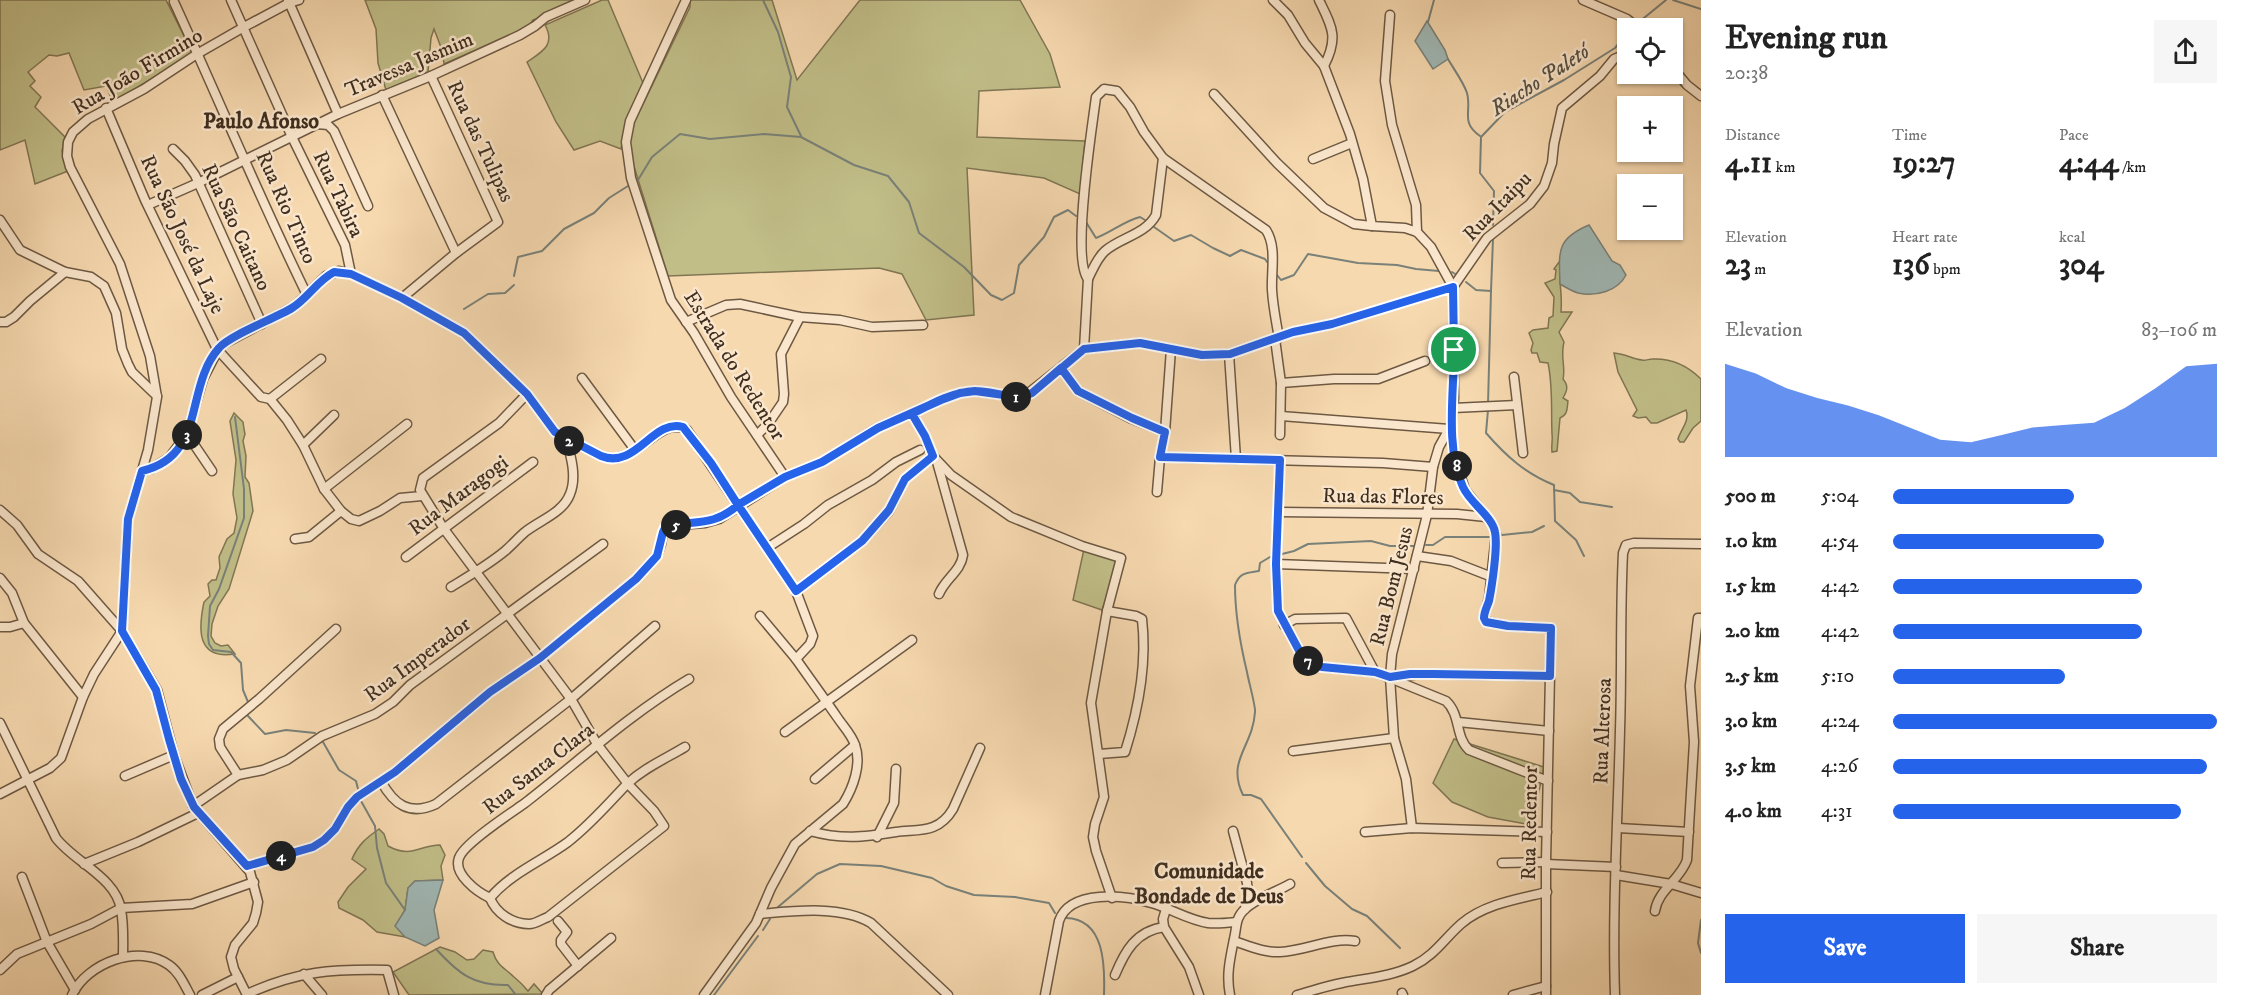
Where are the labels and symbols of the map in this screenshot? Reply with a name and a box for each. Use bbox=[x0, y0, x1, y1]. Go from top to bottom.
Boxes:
street label: Rua João Firmino bbox=[67, 23, 208, 121]
street label: Travessa Jasmim bbox=[341, 26, 478, 104]
water label: Riacho Paletó bbox=[1484, 37, 1597, 123]
street label: Rua das Tulipas bbox=[441, 77, 520, 206]
district label: Paulo Afonso bbox=[203, 108, 319, 135]
street label: Rua Rio Tinto bbox=[250, 147, 322, 268]
street label: Rua Tabira bbox=[307, 147, 369, 242]
street label: Rua São José da Laje bbox=[134, 151, 230, 318]
street label: Rua São Caitano bbox=[195, 160, 277, 295]
street label: Rua Itaipu bbox=[1458, 166, 1537, 247]
street label: Estrada do Redentor bbox=[678, 286, 791, 445]
pin bbox=[1428, 324, 1479, 375]
pin: 1 bbox=[1001, 382, 1031, 412]
pin: 3 bbox=[172, 420, 202, 450]
pin: 2 bbox=[554, 426, 584, 456]
street label: Rua Maragogi bbox=[403, 450, 514, 542]
pin: 8 bbox=[1442, 451, 1472, 481]
street label: Rua das Flores bbox=[1322, 483, 1444, 511]
pin: 5 bbox=[661, 510, 691, 540]
street label: Rua Bom Jesus bbox=[1365, 524, 1419, 649]
street label: Rua Imperador bbox=[359, 611, 476, 708]
pin: 7 bbox=[1293, 646, 1323, 676]
street label: Rua Alterosa bbox=[1588, 677, 1618, 785]
street label: Rua Santa Clara bbox=[478, 717, 600, 820]
street label: Rua Redentor bbox=[1516, 765, 1544, 881]
pin: 4 bbox=[266, 841, 296, 871]
district label: Comunidade Bondade de Deus bbox=[1134, 858, 1284, 910]

